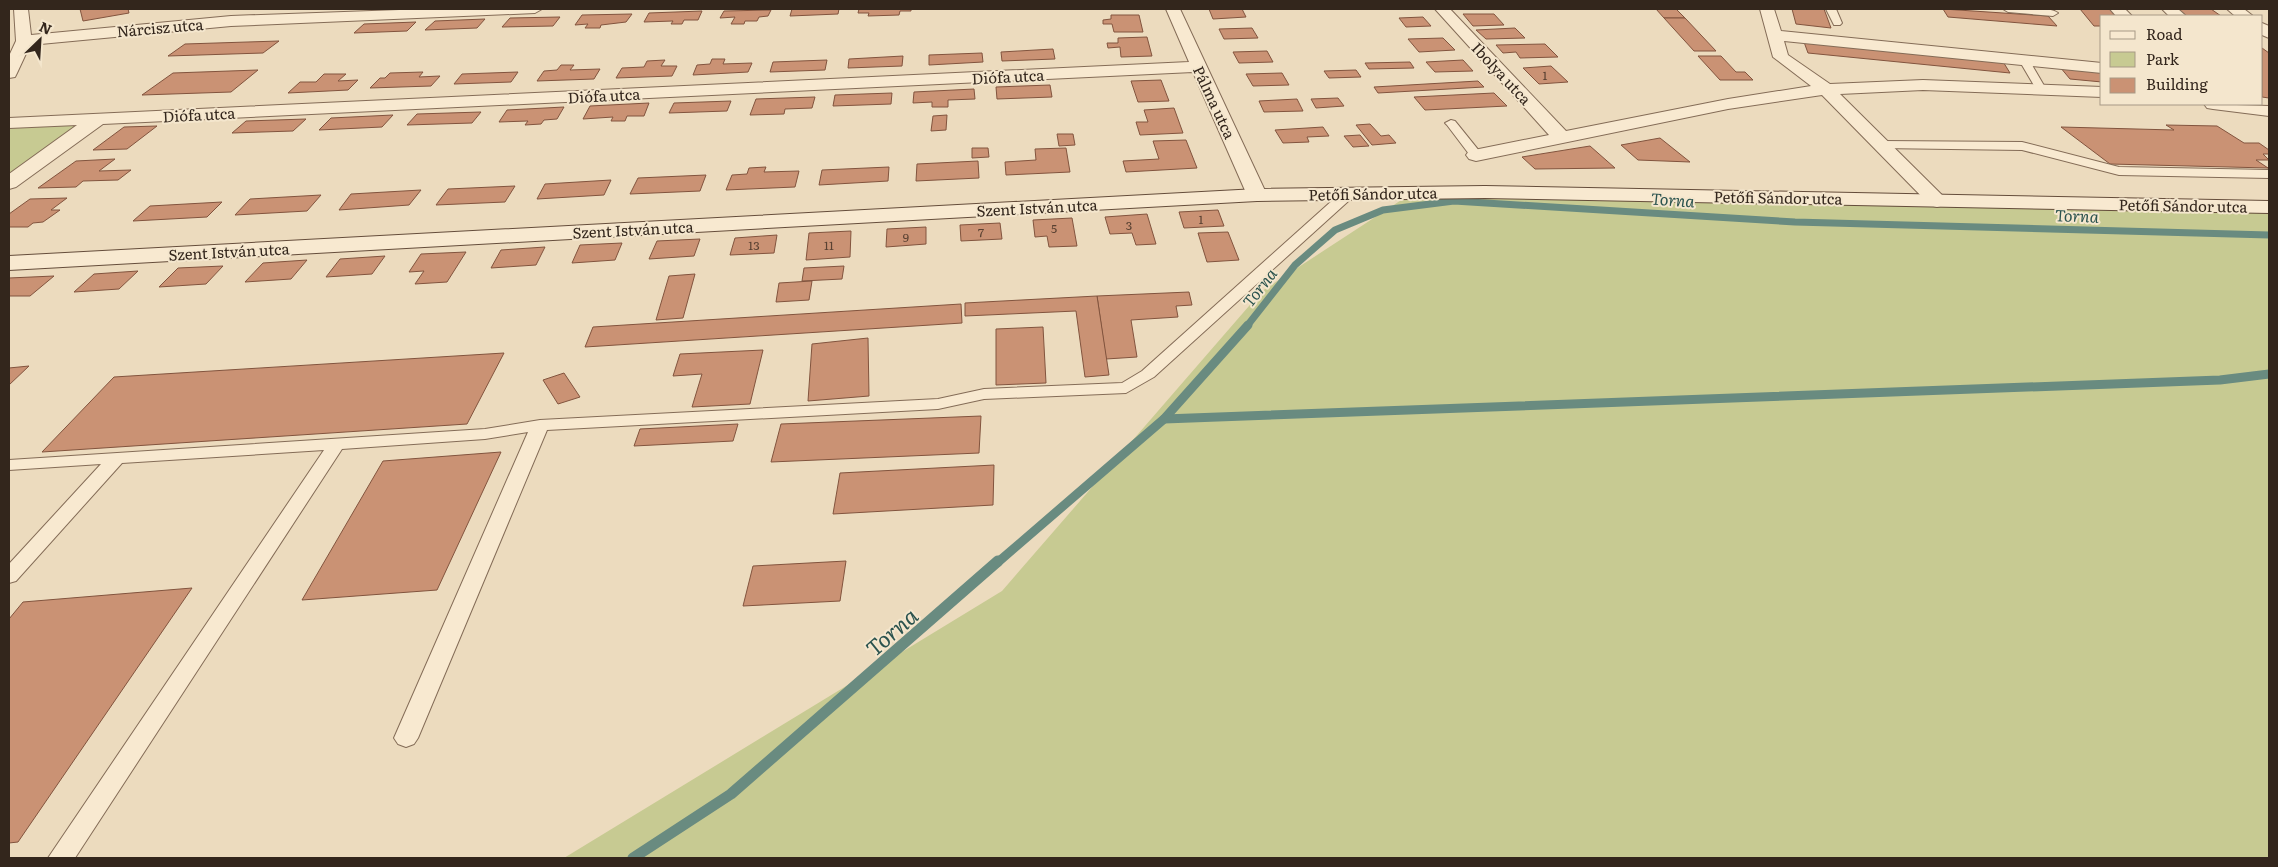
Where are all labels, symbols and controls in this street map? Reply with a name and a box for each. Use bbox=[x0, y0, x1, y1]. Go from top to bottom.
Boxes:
street label: Nárcisz utca bbox=[116, 12, 205, 42]
north arrow bbox=[15, 15, 65, 65]
legend bbox=[2100, 15, 2263, 105]
text: N bbox=[36, 16, 56, 39]
text: Road bbox=[2146, 22, 2182, 45]
street label: Ibolya utca bbox=[1467, 36, 1538, 110]
text: Park bbox=[2146, 47, 2180, 70]
street label: Pálma utca bbox=[1188, 62, 1242, 143]
street label: Diófa utca bbox=[971, 63, 1046, 89]
house number: 1 bbox=[1543, 66, 1548, 84]
text: Building bbox=[2146, 72, 2208, 95]
street label: Diófa utca bbox=[567, 82, 642, 108]
street label: Diófa utca bbox=[162, 101, 237, 127]
street label: Petőfi Sándor utca bbox=[1308, 180, 1439, 206]
street label: Petőfi Sándor utca bbox=[1713, 184, 1844, 210]
water label: Torna bbox=[1650, 186, 1696, 213]
street label: Szent István utca bbox=[976, 192, 1099, 222]
street label: Petőfi Sándor utca bbox=[2118, 192, 2249, 218]
water label: Torna bbox=[2055, 202, 2100, 228]
house number: 1 bbox=[1199, 210, 1204, 228]
street label: Szent István utca bbox=[572, 214, 695, 244]
house number: 3 bbox=[1126, 216, 1132, 234]
house number: 5 bbox=[1051, 219, 1057, 237]
house number: 7 bbox=[978, 223, 984, 241]
house number: 9 bbox=[903, 228, 909, 246]
street label: Szent István utca bbox=[168, 236, 291, 266]
house number: 13 bbox=[748, 236, 760, 254]
house number: 11 bbox=[824, 236, 834, 254]
water label: Torna bbox=[1236, 262, 1282, 312]
water label: Torna bbox=[858, 599, 925, 663]

